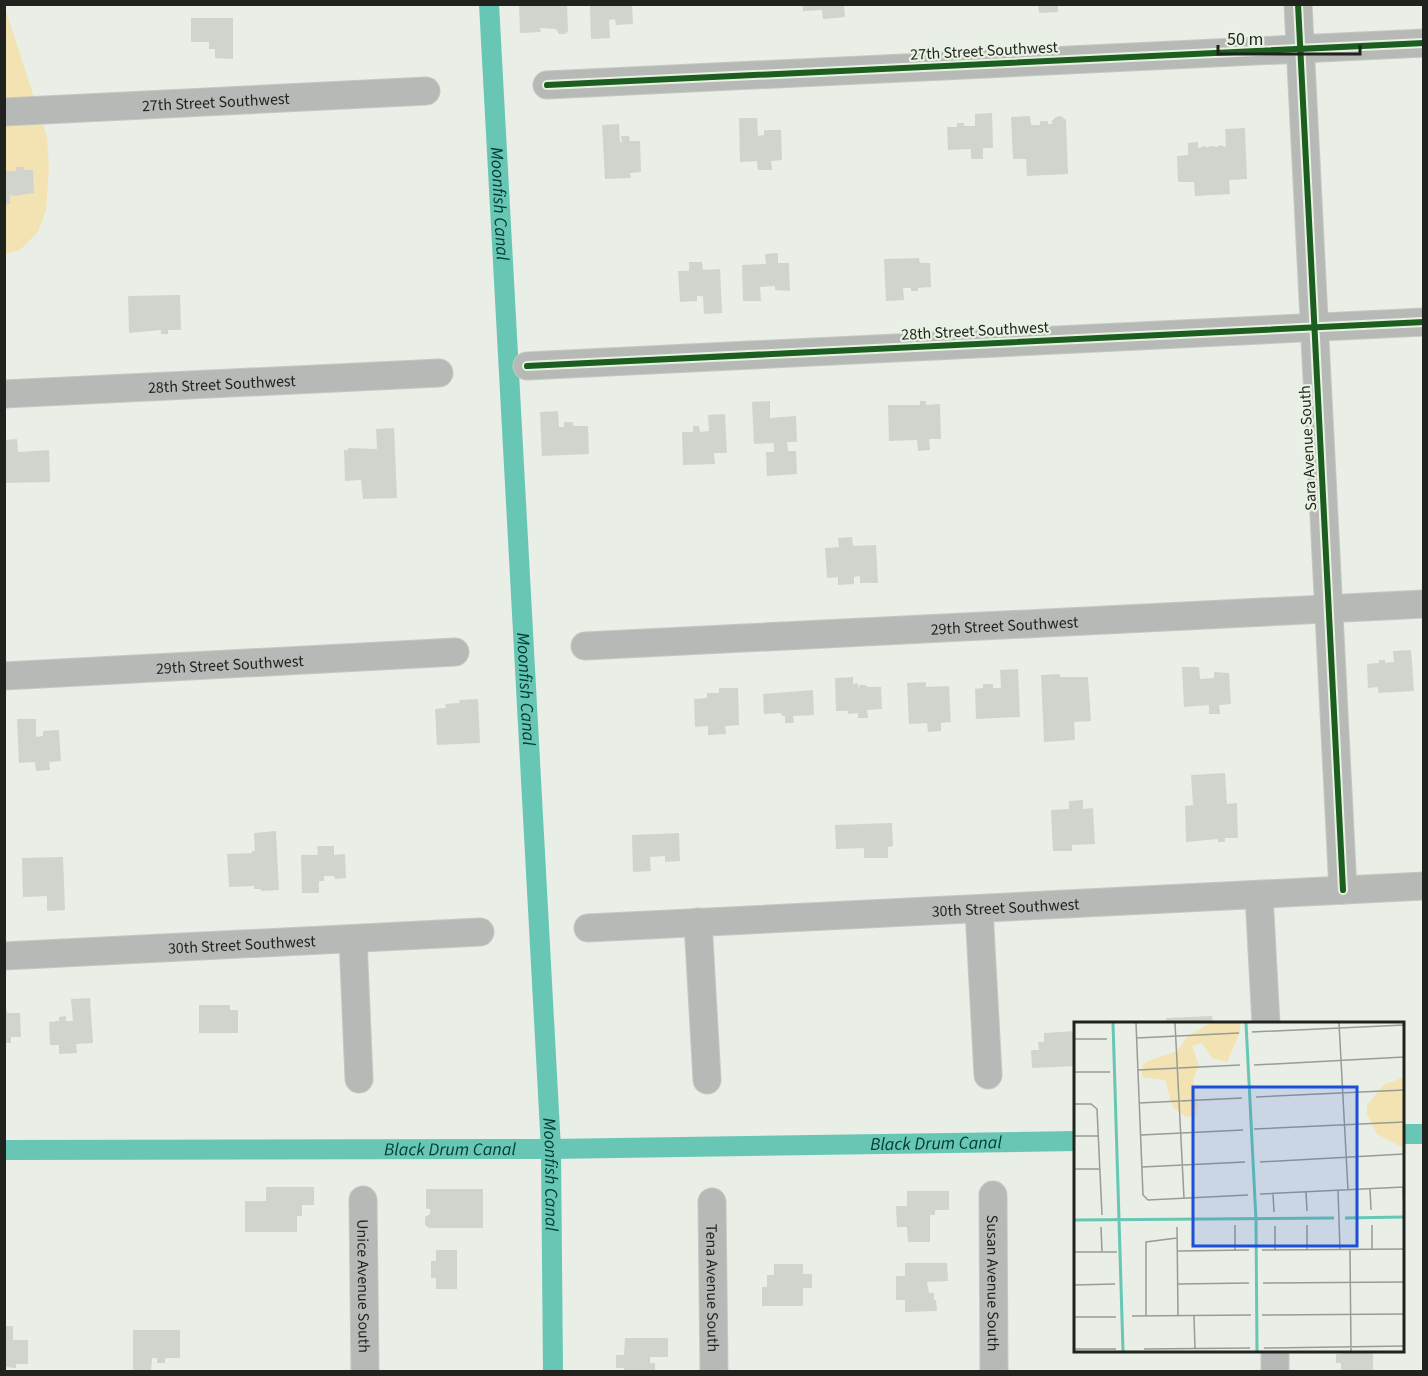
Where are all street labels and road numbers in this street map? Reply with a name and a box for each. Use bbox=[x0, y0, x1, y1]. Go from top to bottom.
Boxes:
street label: 27th Street Southwest bbox=[910, 36, 1059, 66]
street label: 27th Street Southwest bbox=[141, 88, 291, 117]
street label: 28th Street Southwest bbox=[901, 316, 1050, 346]
street label: 28th Street Southwest bbox=[147, 370, 297, 399]
street label: Sara Avenue South bbox=[1294, 385, 1322, 511]
street label: 29th Street Southwest bbox=[930, 611, 1080, 641]
street label: 29th Street Southwest bbox=[155, 650, 305, 680]
street label: 30th Street Southwest bbox=[931, 893, 1081, 923]
street label: 30th Street Southwest bbox=[167, 930, 317, 960]
street label: Susan Avenue South bbox=[981, 1215, 1004, 1351]
street label: Unice Avenue South bbox=[351, 1219, 375, 1353]
street label: Tena Avenue South bbox=[700, 1224, 724, 1352]

